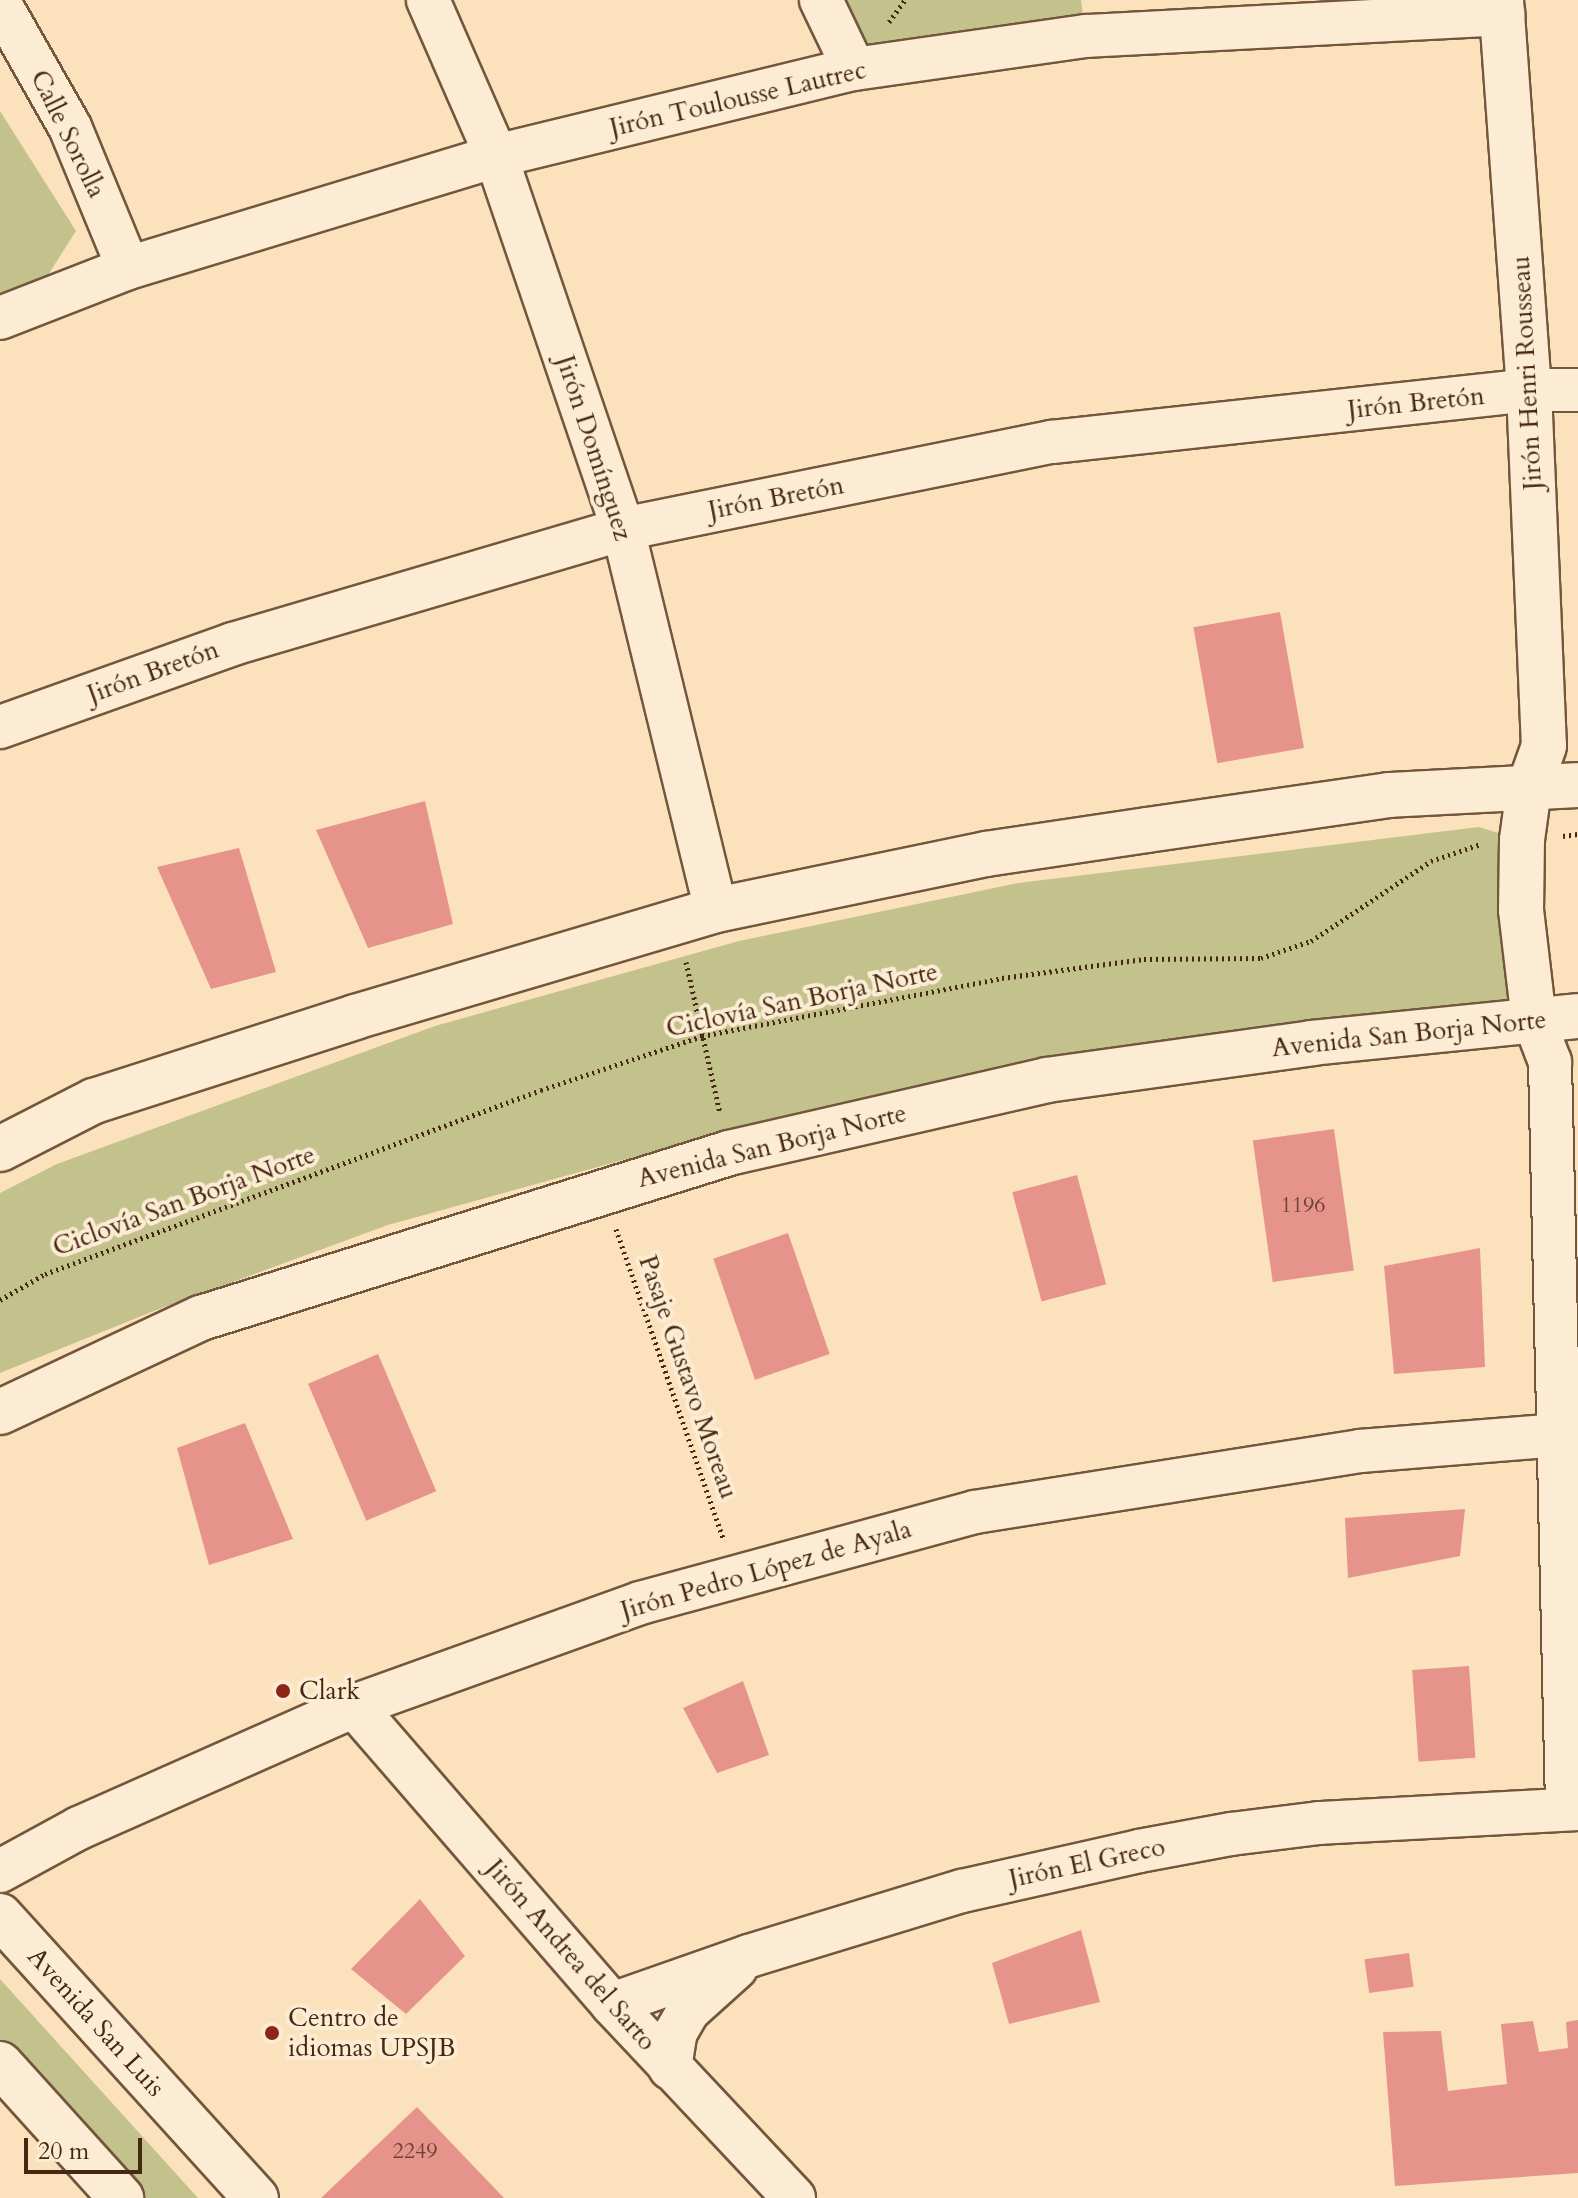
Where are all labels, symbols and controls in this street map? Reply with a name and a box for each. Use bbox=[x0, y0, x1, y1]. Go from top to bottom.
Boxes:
street label: Jirón Toulousse Lautrec bbox=[607, 54, 869, 144]
street label: Calle Sorolla bbox=[24, 65, 112, 203]
street label: Jirón Henri Rousseau bbox=[1505, 255, 1549, 491]
street label: Jirón Domínguez bbox=[549, 351, 639, 545]
street label: Jirón Bretón bbox=[1346, 380, 1486, 426]
street label: Jirón Bretón bbox=[706, 470, 846, 526]
street label: Jirón Bretón bbox=[83, 634, 223, 710]
street label: Ciclovía San Borja Norte bbox=[663, 956, 941, 1044]
street label: Avenida San Borja Norte bbox=[1270, 1004, 1548, 1064]
street label: Avenida San Borja Norte bbox=[634, 1097, 910, 1195]
street label: Ciclovía San Borja Norte bbox=[49, 1139, 319, 1263]
house number: 1196 bbox=[1280, 1193, 1326, 1219]
street label: Pasaje Gustavo Moreau bbox=[632, 1251, 744, 1503]
street label: Jirón Pedro López de Ayala bbox=[617, 1514, 915, 1626]
place label: Clark bbox=[299, 1675, 360, 1707]
marker: Clark bbox=[274, 1682, 292, 1700]
street label: Jirón El Greco bbox=[1006, 1831, 1168, 1895]
street label: Jirón Andrea del Sarto bbox=[479, 1853, 663, 2057]
street label: Avenida San Luis bbox=[21, 1941, 171, 2103]
place label: Centro de idiomas UPSJB bbox=[288, 2002, 456, 2064]
marker: Centro de idiomas UPSJB bbox=[263, 2024, 281, 2042]
scale bar bbox=[28, 2122, 146, 2172]
text: 20 m bbox=[38, 2135, 89, 2168]
house number: 2249 bbox=[392, 2139, 438, 2165]

